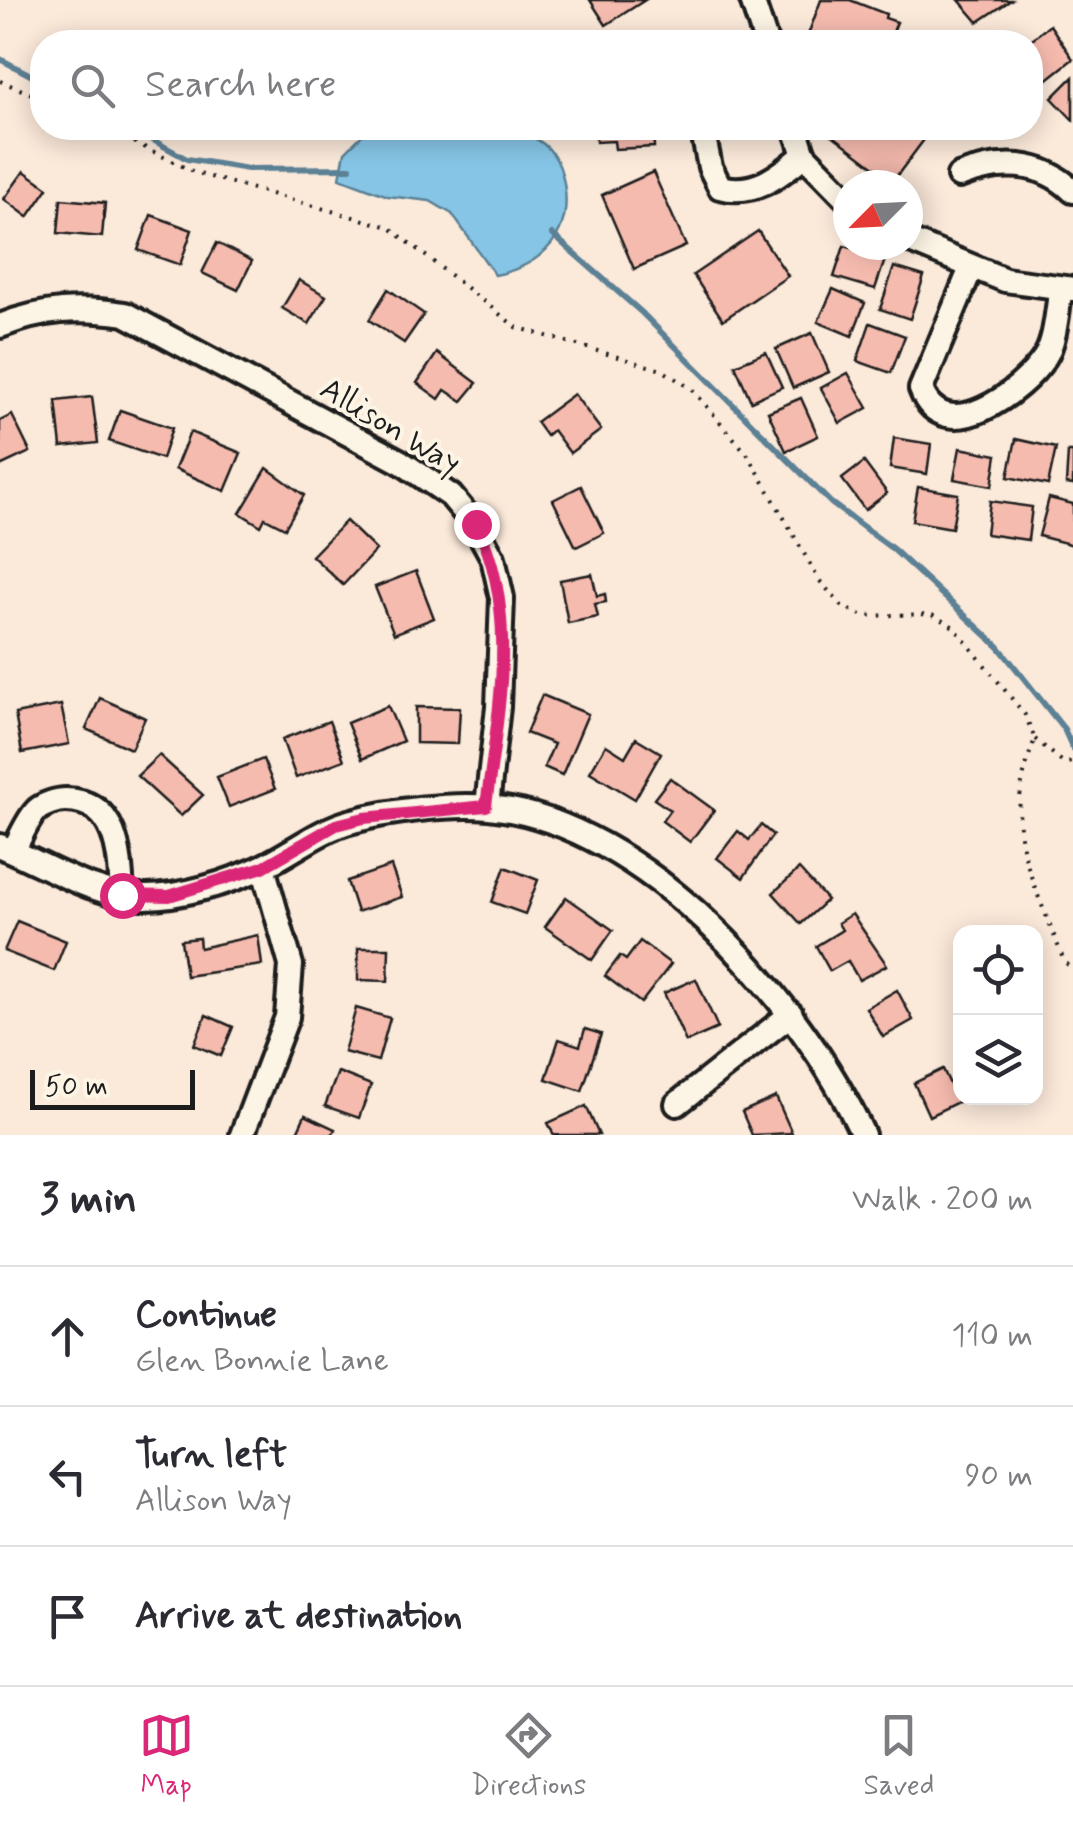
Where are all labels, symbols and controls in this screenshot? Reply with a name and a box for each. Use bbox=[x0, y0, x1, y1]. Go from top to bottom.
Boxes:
search box bbox=[30, 30, 1043, 140]
icon: search bbox=[65, 58, 120, 113]
text: Search here bbox=[145, 61, 336, 110]
north arrow bbox=[833, 170, 923, 260]
street label: Allison Way bbox=[312, 368, 468, 485]
route end bbox=[454, 502, 500, 548]
route start bbox=[100, 873, 146, 919]
map controls bbox=[953, 925, 1043, 1105]
button: locate bbox=[953, 925, 1043, 1015]
button: layers bbox=[953, 1015, 1043, 1105]
scale bar bbox=[30, 1065, 195, 1110]
text: 50 m bbox=[45, 1069, 108, 1106]
text: 3 min bbox=[40, 1173, 137, 1228]
text: Walk · 200 m bbox=[852, 1179, 1033, 1221]
text: Continue bbox=[135, 1291, 277, 1340]
icon: ahead bbox=[40, 1309, 95, 1364]
text: 110 m bbox=[952, 1315, 1033, 1357]
text: Glen Bonnie Lane bbox=[135, 1340, 389, 1382]
text: Turn left bbox=[135, 1431, 287, 1480]
icon: left bbox=[40, 1449, 95, 1504]
text: 90 m bbox=[965, 1455, 1033, 1497]
text: Allison Way bbox=[135, 1480, 292, 1522]
icon: arrive bbox=[40, 1589, 95, 1644]
text: Arrive at destination bbox=[135, 1592, 462, 1641]
tab: Map bbox=[139, 1708, 194, 1805]
tab: Directions bbox=[471, 1708, 586, 1805]
tab: Saved bbox=[864, 1708, 934, 1805]

